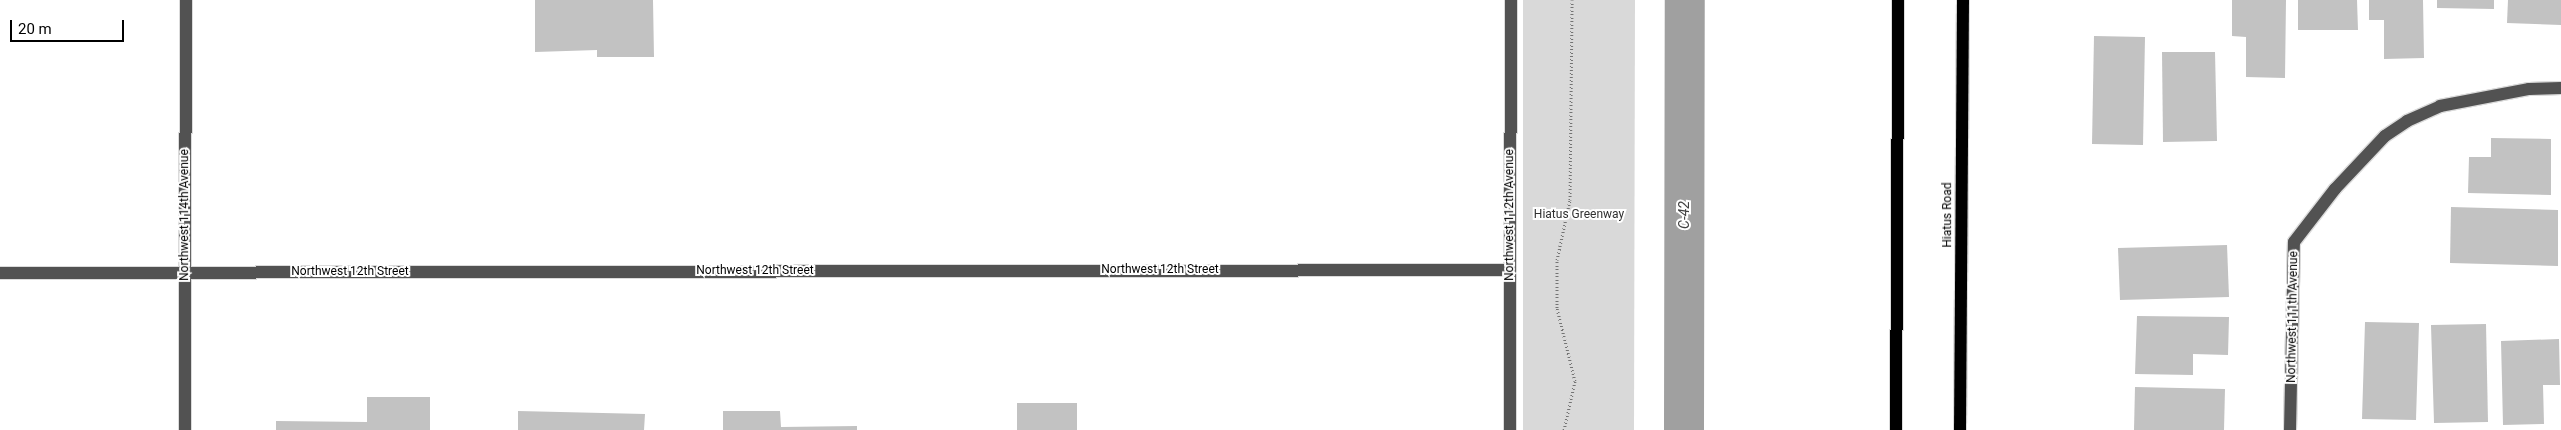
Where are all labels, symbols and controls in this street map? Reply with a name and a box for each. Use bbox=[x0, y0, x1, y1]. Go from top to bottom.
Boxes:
scale bar bbox=[12, 10, 126, 42]
text: 20 m bbox=[18, 20, 52, 38]
street label: Northwest 114th Avenue bbox=[178, 149, 192, 281]
street label: Northwest 112th Avenue bbox=[1503, 149, 1517, 281]
street label: Hiatus Road bbox=[1941, 182, 1955, 248]
water label: C-42 bbox=[1676, 201, 1692, 229]
park label: Hiatus Greenway bbox=[1534, 208, 1624, 222]
street label: Northwest 111th Avenue bbox=[2285, 251, 2301, 383]
street label: Northwest 12th Street bbox=[1101, 263, 1219, 277]
street label: Northwest 12th Street bbox=[696, 264, 814, 278]
street label: Northwest 12th Street bbox=[291, 265, 409, 279]

